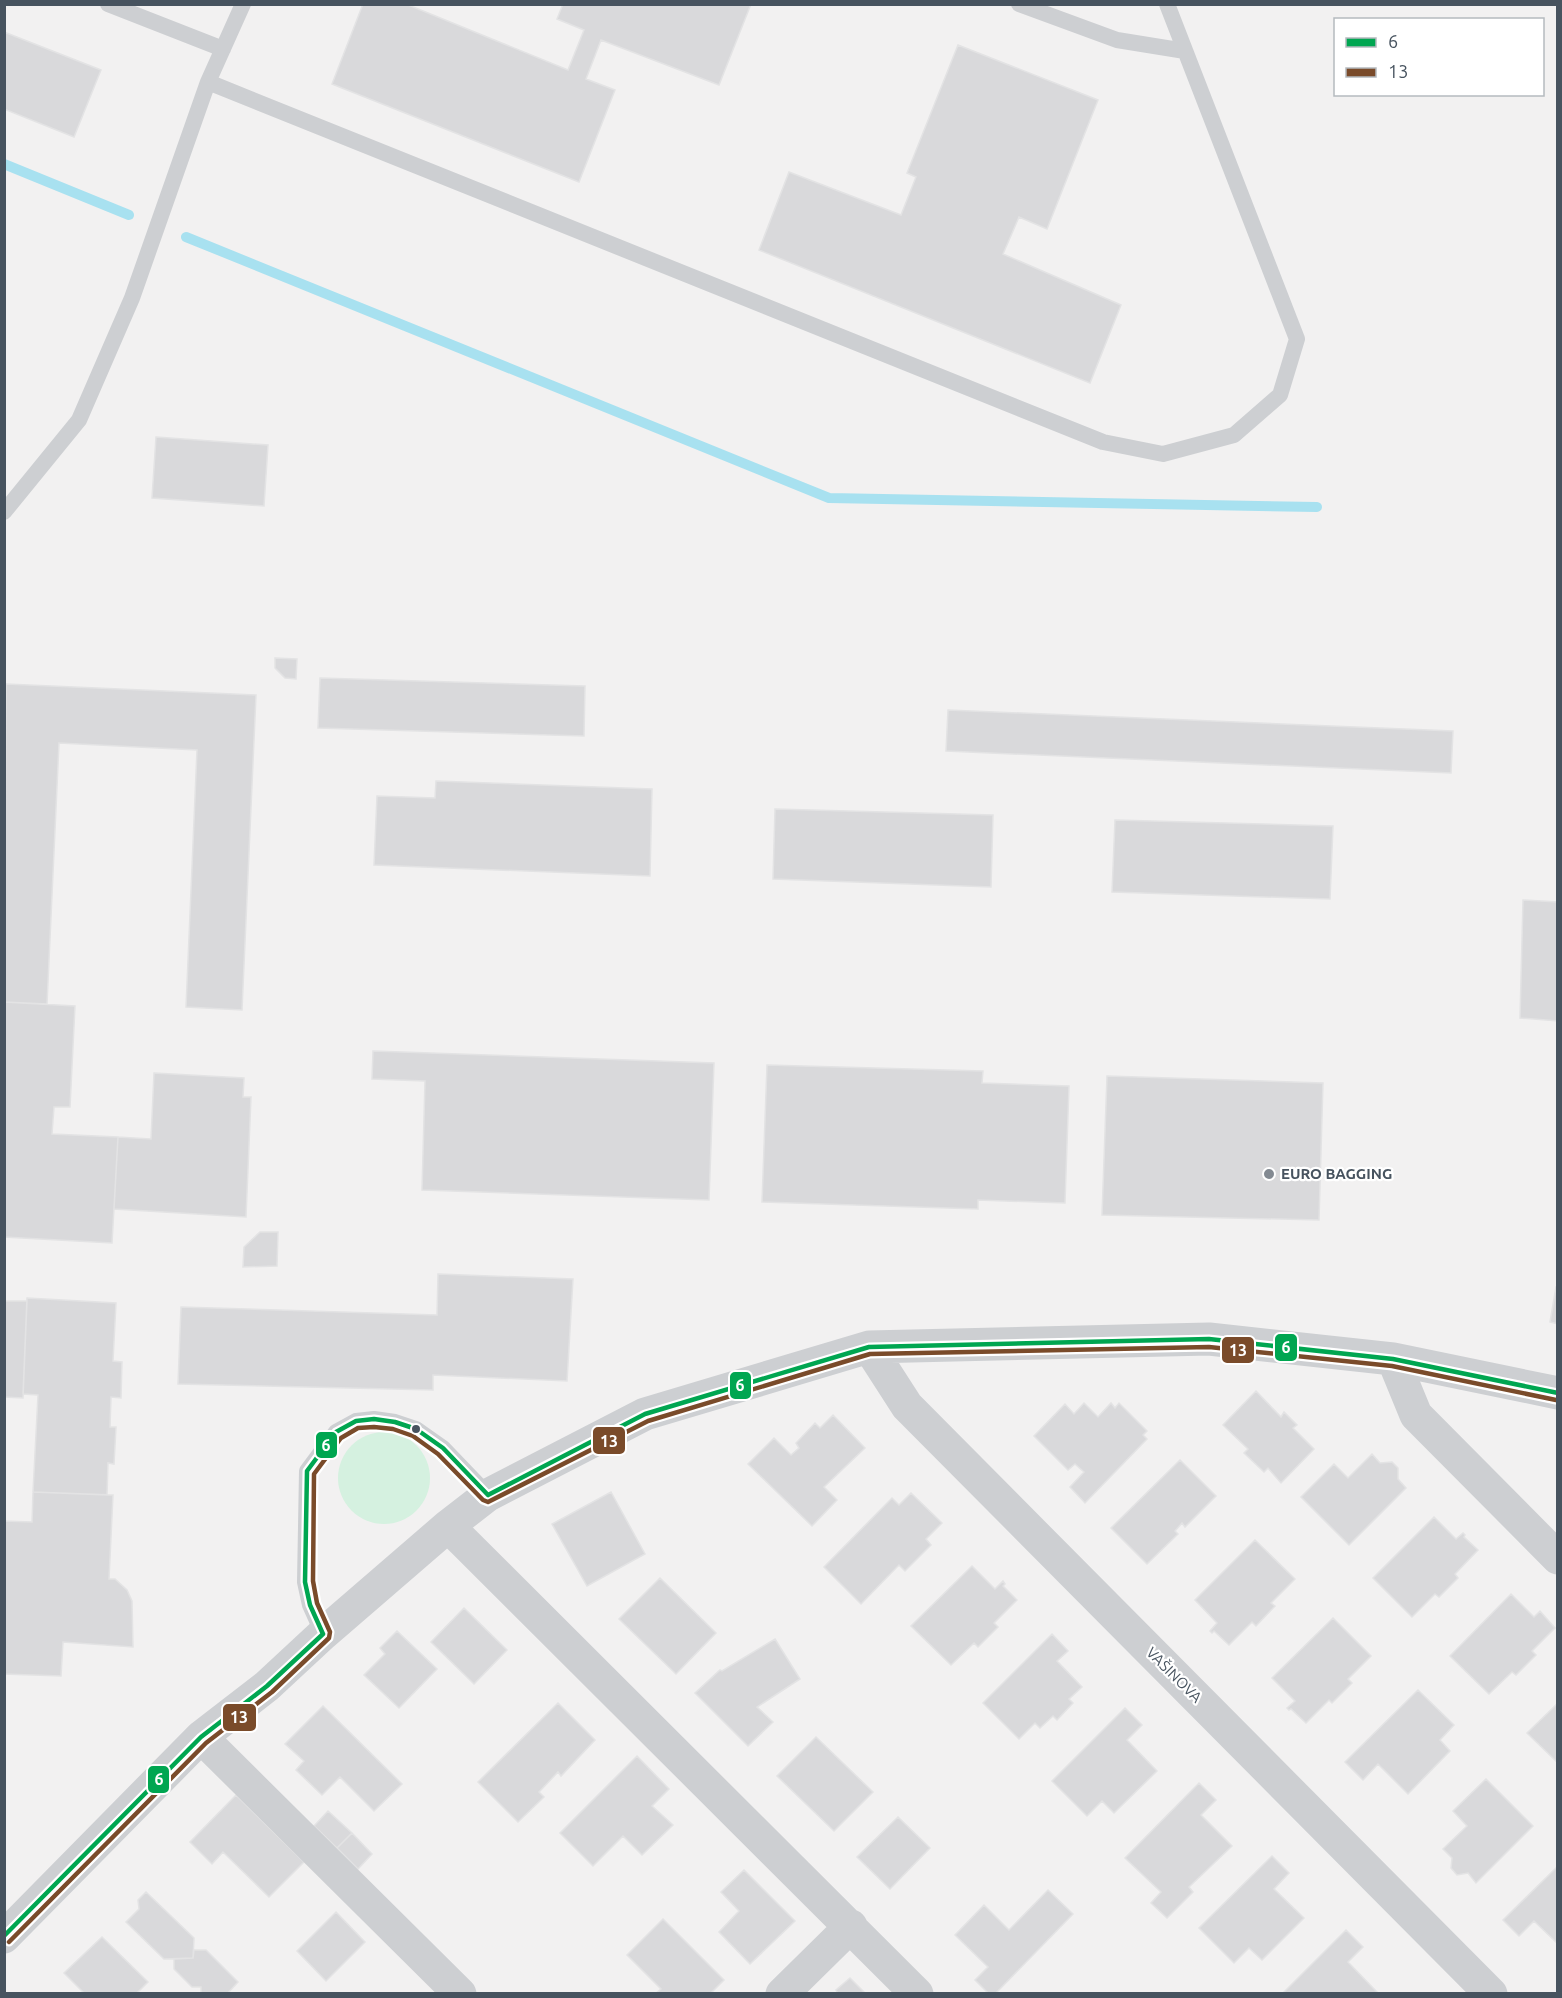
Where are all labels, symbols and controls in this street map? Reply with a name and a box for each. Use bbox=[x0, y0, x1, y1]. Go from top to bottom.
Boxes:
legend bbox=[1334, 18, 1544, 96]
text: 6 bbox=[1388, 31, 1398, 51]
text: 13 bbox=[1388, 61, 1408, 81]
place label: EURO BAGGING bbox=[1281, 1165, 1392, 1182]
marker: EURO BAGGING bbox=[1262, 1167, 1276, 1181]
line badge: 6 bbox=[1274, 1333, 1298, 1362]
line badge: 13 bbox=[1221, 1336, 1255, 1364]
text: 6 bbox=[1281, 1338, 1291, 1356]
text: 13 bbox=[1229, 1341, 1247, 1359]
line badge: 6 bbox=[729, 1371, 752, 1400]
text: 6 bbox=[735, 1376, 745, 1394]
unlabelled marker bbox=[410, 1423, 422, 1435]
line badge: 13 bbox=[592, 1426, 626, 1455]
line badge: 6 bbox=[315, 1431, 338, 1459]
text: 13 bbox=[600, 1432, 618, 1450]
text: 6 bbox=[321, 1436, 331, 1454]
street label: VAŠINOVA bbox=[1143, 1643, 1206, 1706]
line badge: 13 bbox=[222, 1703, 257, 1732]
text: 13 bbox=[230, 1708, 248, 1726]
line badge: 6 bbox=[147, 1765, 170, 1794]
text: 6 bbox=[154, 1770, 164, 1788]

